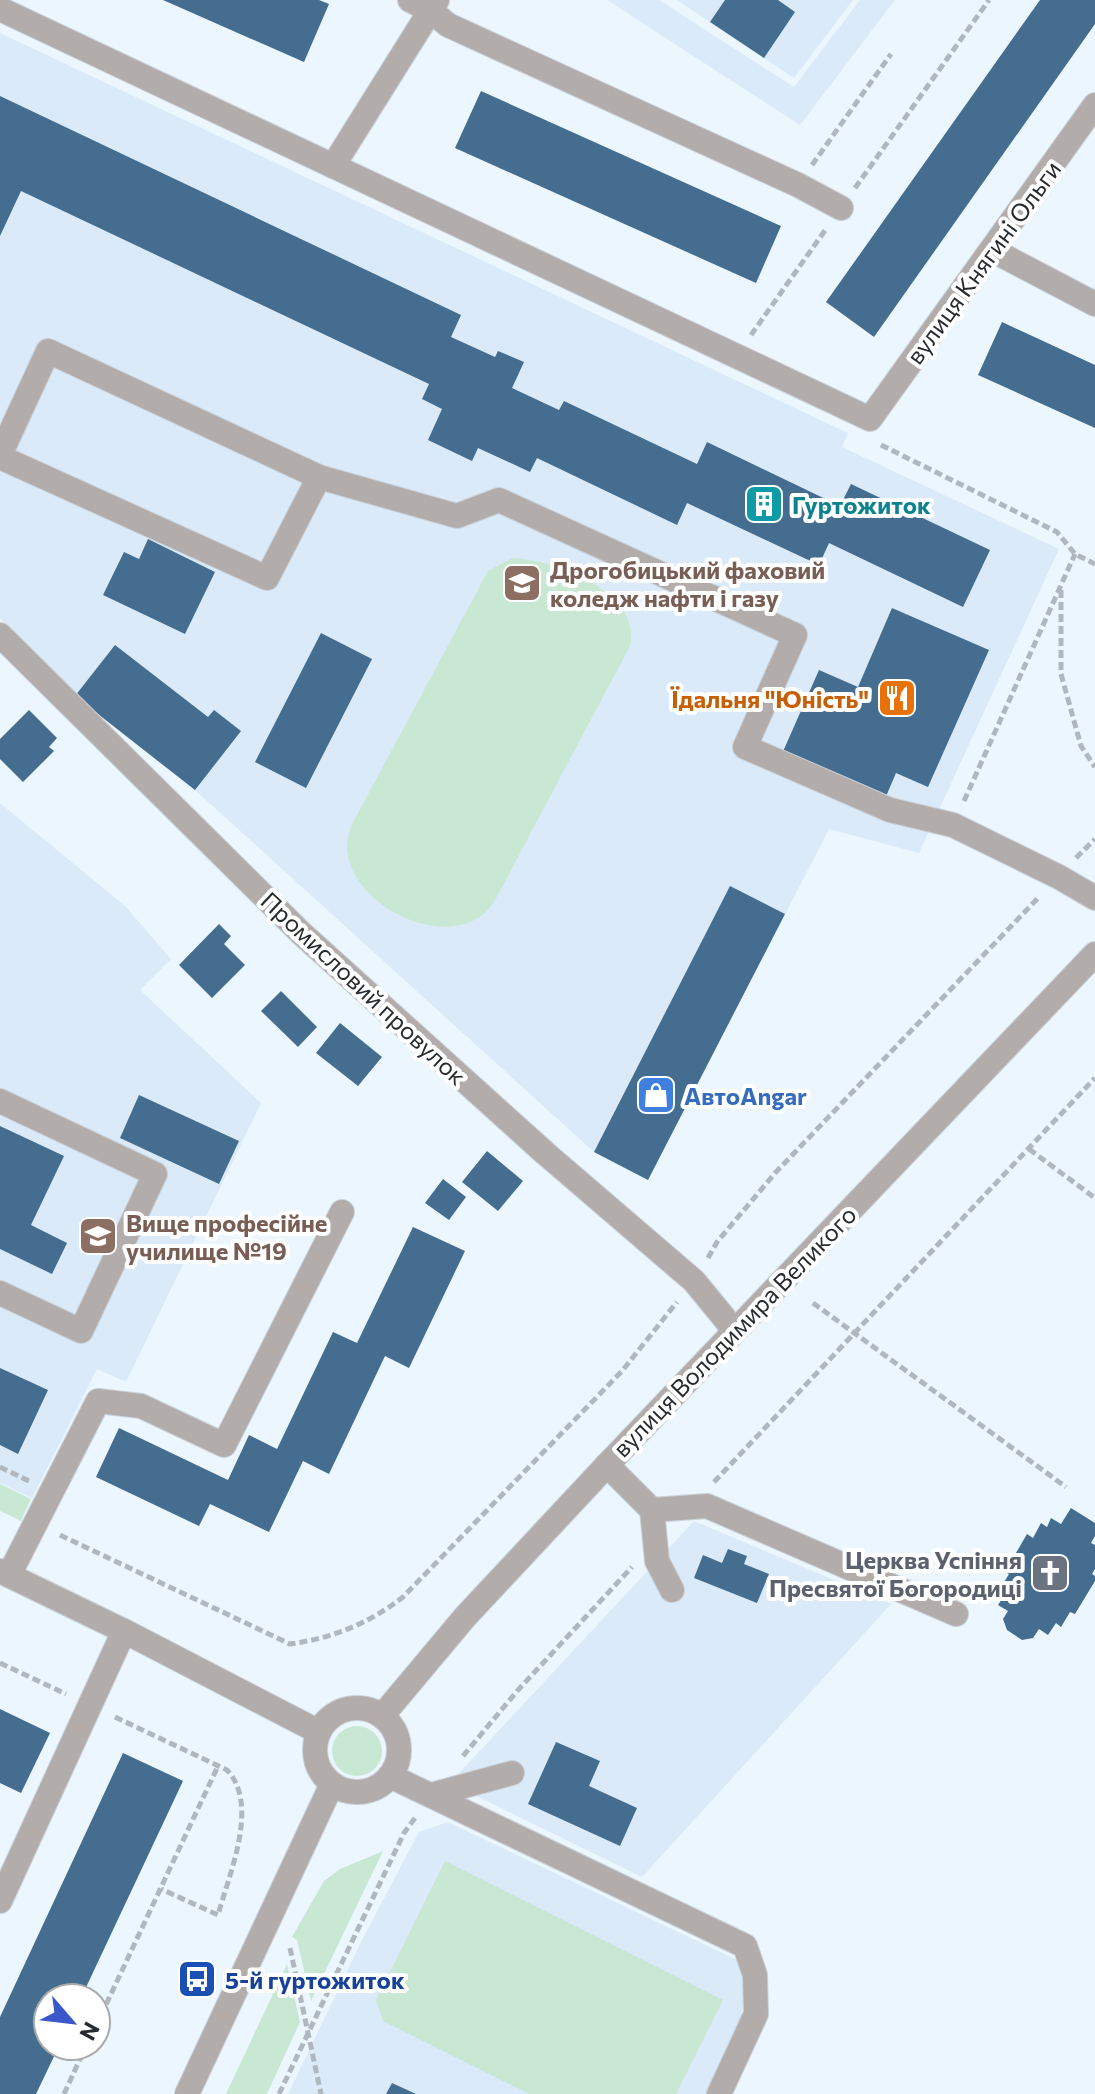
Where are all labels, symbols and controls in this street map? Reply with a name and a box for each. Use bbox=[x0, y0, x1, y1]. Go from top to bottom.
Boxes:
street label: вулиця Княгині Ольги bbox=[900, 155, 1066, 369]
building icon: Гуртожиток bbox=[743, 483, 785, 525]
place label: Гуртожиток bbox=[792, 490, 931, 519]
place label: Дрогобицький фаховий коледж нафти і газу bbox=[550, 555, 825, 612]
school or university icon: Дрогобицький фаховий коледж нафти і газу bbox=[501, 562, 543, 604]
restaurant icon: Їдальня "Юність" bbox=[876, 677, 918, 719]
place label: Їдальня "Юність" bbox=[670, 684, 869, 713]
street label: Промисловий провулок bbox=[256, 886, 473, 1091]
shop icon: АвтоAngar bbox=[635, 1074, 677, 1116]
place label: АвтоAngar bbox=[684, 1081, 807, 1110]
street label: вулиця Володимира Великого bbox=[606, 1199, 862, 1463]
place label: Вище професійне училище №19 bbox=[126, 1208, 327, 1265]
school or university icon: Вище професійне училище №19 bbox=[77, 1215, 119, 1257]
place label: Церква Успіння Пресвятої Богородиці bbox=[769, 1545, 1022, 1602]
church icon: Церква Успіння Пресвятої Богородиці bbox=[1029, 1552, 1071, 1594]
bus stop icon: 5-й гуртожиток bbox=[176, 1958, 218, 2000]
place label: 5-й гуртожиток bbox=[225, 1965, 405, 1994]
north arrow bbox=[32, 1982, 112, 2062]
text: N bbox=[74, 2018, 106, 2045]

